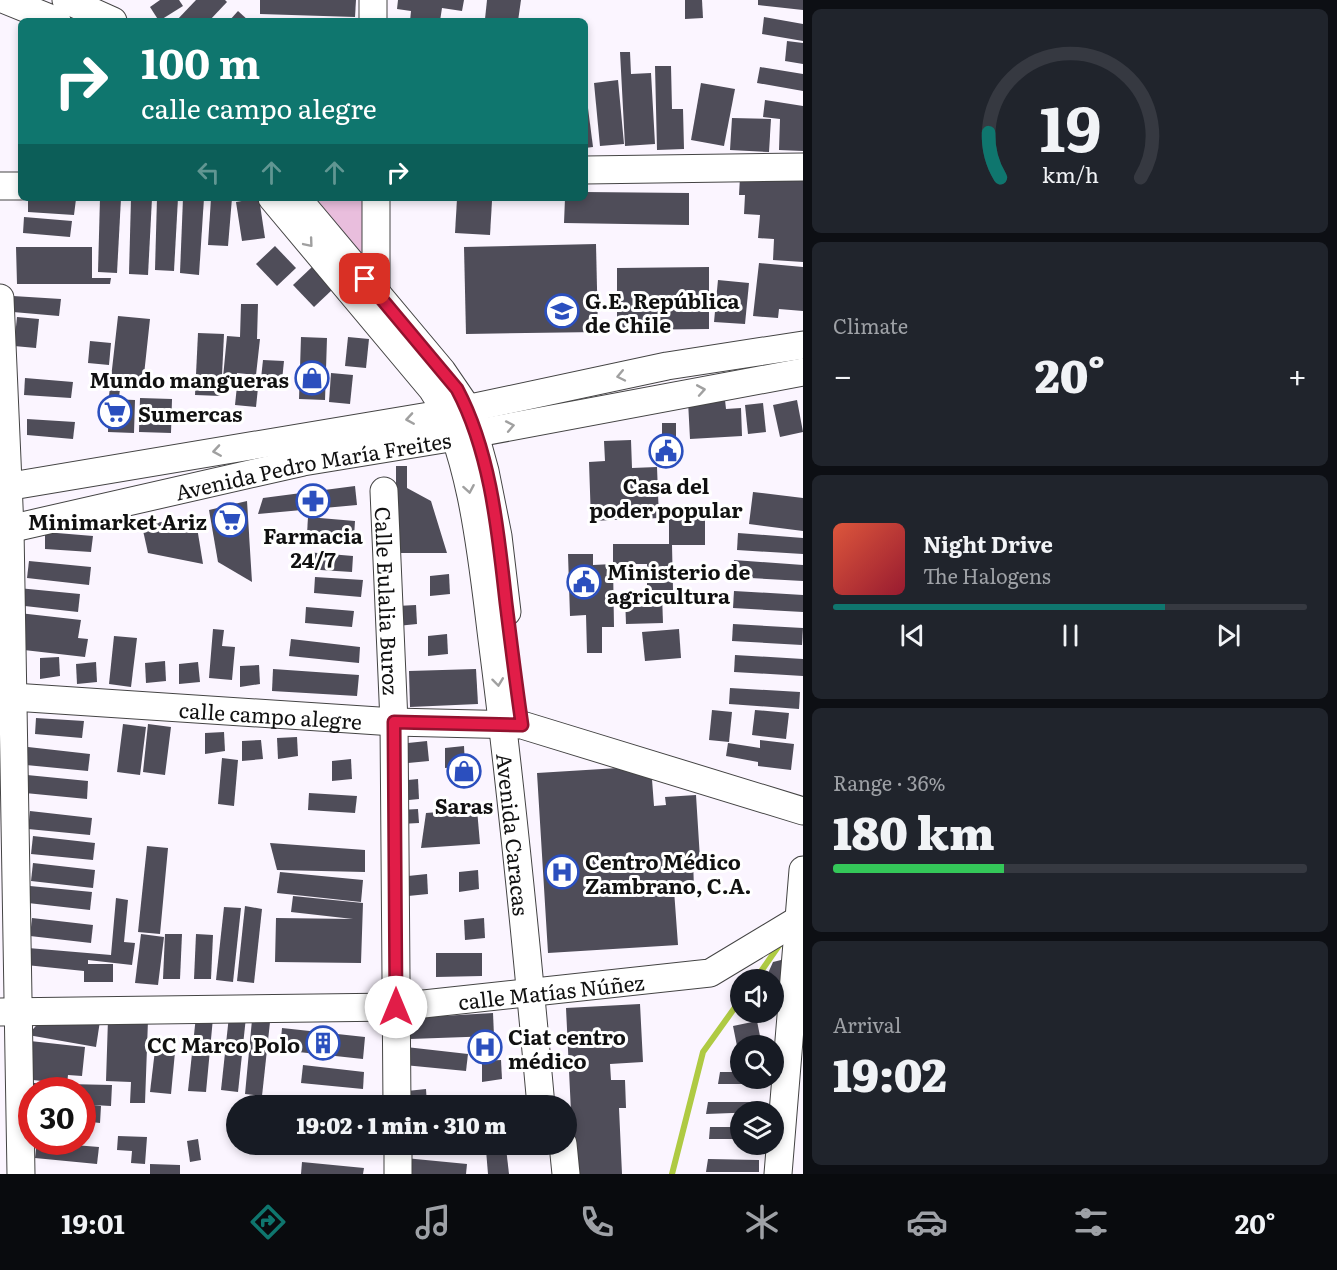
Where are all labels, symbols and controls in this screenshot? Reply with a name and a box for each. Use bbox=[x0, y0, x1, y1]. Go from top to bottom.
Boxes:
text: 100 m bbox=[141, 30, 260, 92]
icon: right bbox=[42, 42, 120, 120]
text: 19 bbox=[1039, 79, 1101, 171]
text: calle campo alegre bbox=[141, 87, 377, 127]
icon: left bbox=[192, 156, 225, 189]
icon: ahead bbox=[255, 156, 288, 189]
icon: ahead bbox=[318, 156, 351, 189]
icon: right bbox=[381, 156, 414, 189]
text: km/h bbox=[1041, 158, 1099, 190]
one-way arrow bbox=[302, 236, 313, 247]
pin bbox=[339, 253, 390, 304]
icon: arrive bbox=[348, 262, 381, 295]
place label: G.E. República de Chile bbox=[585, 284, 741, 339]
school or university icon: G.E. República de Chile bbox=[544, 293, 580, 329]
text: Climate bbox=[833, 310, 908, 340]
text: 20° bbox=[1035, 340, 1105, 407]
text: − bbox=[833, 349, 852, 398]
text: + bbox=[1288, 349, 1307, 398]
shop icon: Mundo mangueras bbox=[294, 360, 330, 396]
place label: Mundo mangueras bbox=[90, 363, 289, 394]
one-way arrow bbox=[617, 369, 627, 382]
one-way arrow bbox=[697, 385, 706, 397]
supermarket icon: Sumercas bbox=[97, 394, 133, 430]
place label: Sumercas bbox=[138, 397, 243, 428]
one-way arrow bbox=[405, 413, 414, 425]
one-way arrow bbox=[504, 420, 514, 433]
street label: Avenida Pedro María Freites bbox=[172, 423, 453, 506]
public building icon: Casa del poder popular bbox=[648, 433, 684, 469]
one-way arrow bbox=[213, 444, 223, 457]
place label: Casa del poder popular bbox=[589, 469, 743, 524]
pharmacy icon: Farmacia 24/7 bbox=[295, 483, 331, 519]
one-way arrow bbox=[462, 485, 474, 494]
supermarket icon: Minimarket Ariz bbox=[212, 502, 248, 538]
place label: Minimarket Ariz bbox=[28, 505, 207, 536]
street label: Calle Eulalia Buroz bbox=[369, 506, 408, 696]
place label: Farmacia 24/7 bbox=[263, 519, 364, 574]
text: Night Drive bbox=[923, 527, 1053, 560]
place label: Ministerio de agricultura bbox=[607, 555, 751, 610]
text: The Halogens bbox=[923, 560, 1051, 590]
public building icon: Ministerio de agricultura bbox=[566, 564, 602, 600]
icon: previous bbox=[896, 619, 929, 652]
icon: pause bbox=[1054, 619, 1087, 652]
icon: next bbox=[1212, 619, 1245, 652]
one-way arrow bbox=[491, 678, 503, 687]
street label: calle campo alegre bbox=[178, 692, 363, 735]
street label: Avenida Caracas bbox=[490, 751, 539, 917]
shop icon: Saras bbox=[446, 753, 482, 789]
text: Range · 36% bbox=[833, 767, 945, 797]
place label: Saras bbox=[435, 789, 493, 820]
text: 180 km bbox=[833, 797, 994, 864]
place label: Centro Médico Zambrano, C.A. bbox=[585, 845, 751, 900]
hospital icon: Centro Médico Zambrano, C.A. bbox=[544, 854, 580, 890]
street label: calle Matías Núñez bbox=[456, 965, 646, 1016]
map controls bbox=[730, 969, 784, 1155]
button: sound bbox=[730, 969, 784, 1023]
position arrow bbox=[364, 975, 428, 1039]
text: Arrival bbox=[833, 1009, 901, 1039]
place label: Ciat centro médico bbox=[508, 1020, 626, 1075]
building icon: CC Marco Polo bbox=[305, 1025, 341, 1061]
place label: CC Marco Polo bbox=[147, 1028, 300, 1059]
hospital icon: Ciat centro médico bbox=[467, 1029, 503, 1065]
button: search bbox=[730, 1035, 784, 1089]
text: 19:02 bbox=[833, 1039, 947, 1106]
speed limit sign: 30 bbox=[18, 1077, 96, 1155]
button: layers bbox=[730, 1101, 784, 1155]
text: 19:02 · 1 min · 310 m bbox=[297, 1108, 507, 1141]
icon: directions bbox=[247, 1201, 289, 1243]
icon: music bbox=[412, 1201, 454, 1243]
icon: phone bbox=[576, 1201, 618, 1243]
icon: climate bbox=[741, 1201, 783, 1243]
icon: car bbox=[906, 1201, 948, 1243]
icon: filters bbox=[1070, 1201, 1112, 1243]
text: 19:01 bbox=[61, 1202, 125, 1242]
text: 20° bbox=[1235, 1202, 1276, 1242]

